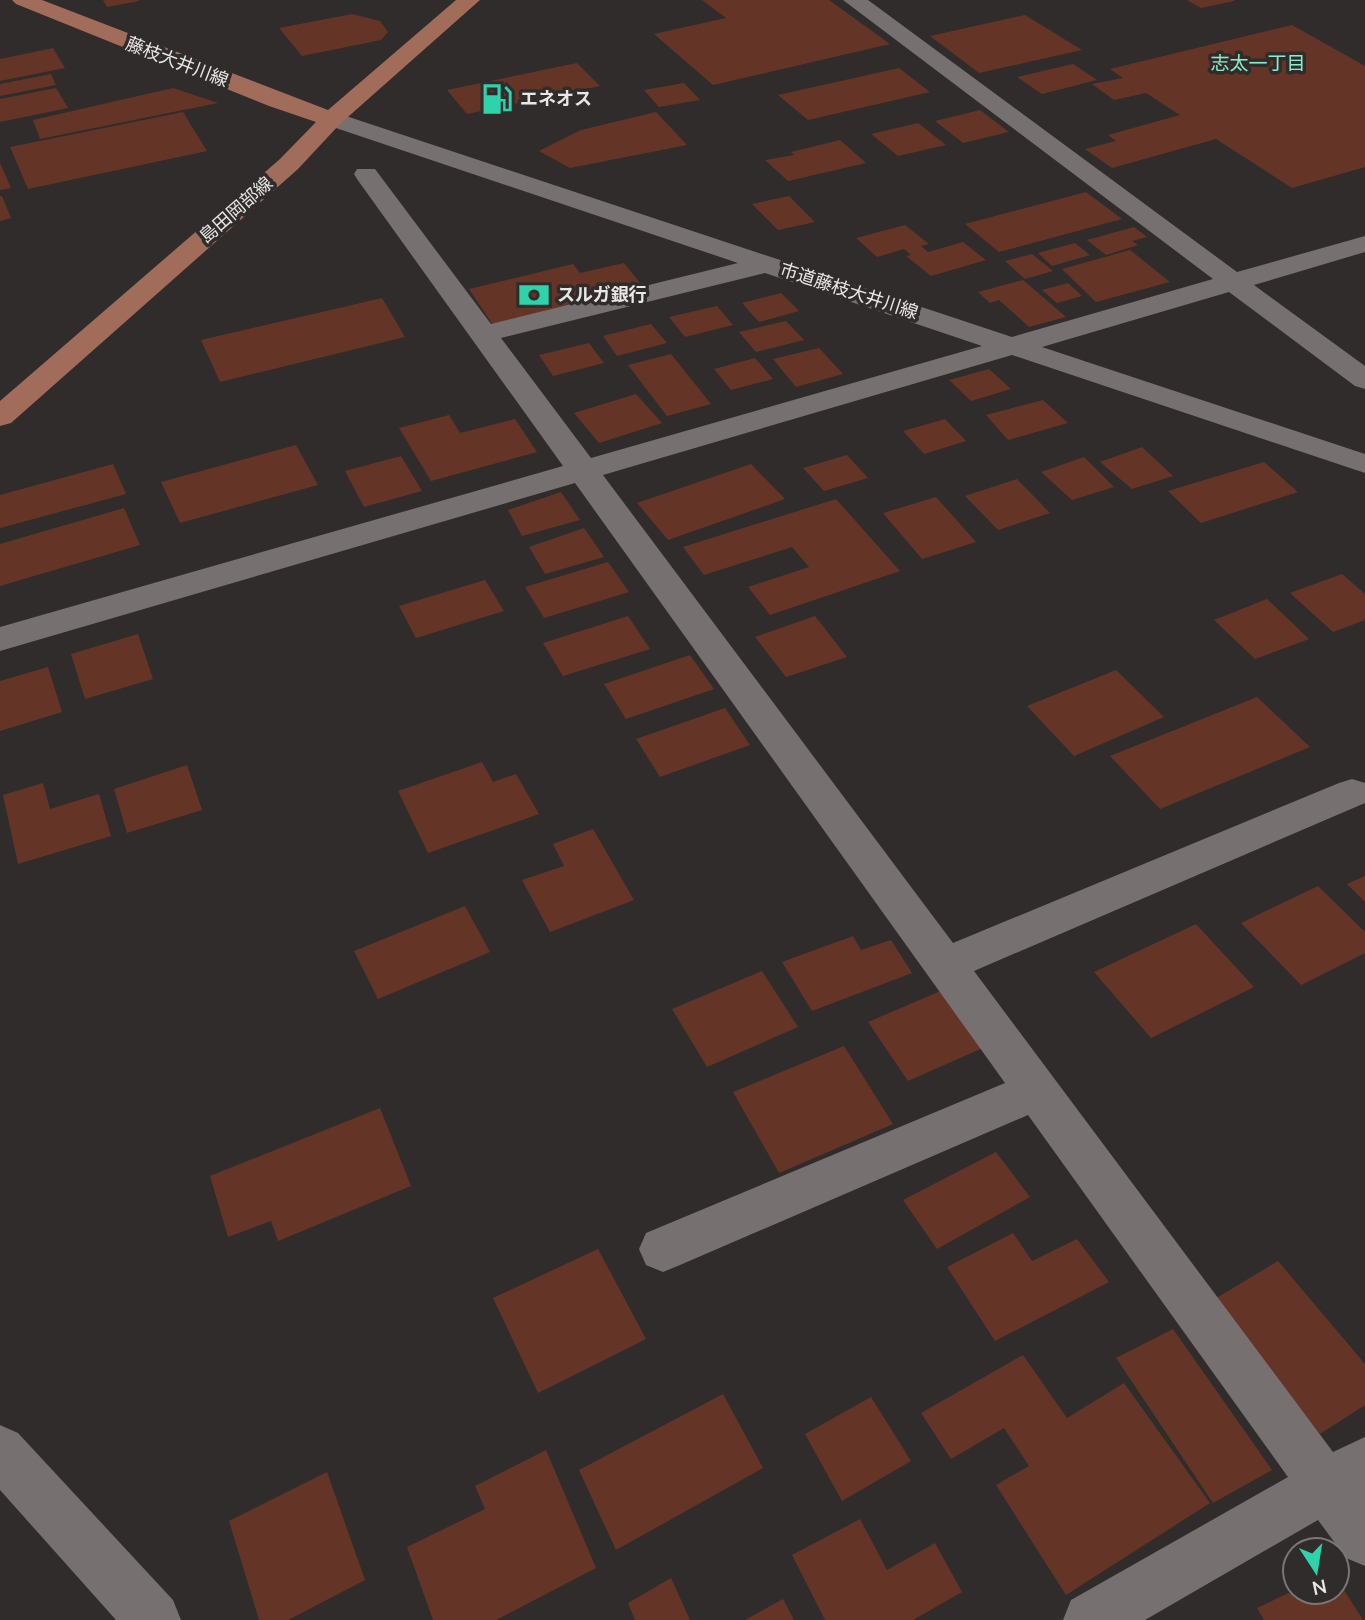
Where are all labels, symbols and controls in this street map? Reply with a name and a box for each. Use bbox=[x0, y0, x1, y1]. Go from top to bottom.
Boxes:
street label: 藤枝大井川線 bbox=[122, 31, 232, 93]
district label: 志太一丁目 bbox=[1210, 51, 1306, 77]
fuel station icon: エネオス bbox=[480, 82, 514, 116]
place label: エネオス bbox=[520, 87, 592, 111]
street label: 島田岡部線 bbox=[194, 171, 278, 249]
street label: 市道藤枝大井川線 bbox=[777, 257, 921, 325]
bank icon: スルガ銀行 bbox=[517, 278, 551, 312]
place label: スルガ銀行 bbox=[557, 283, 646, 307]
north arrow bbox=[1281, 1536, 1351, 1606]
text: N bbox=[1310, 1572, 1329, 1601]

